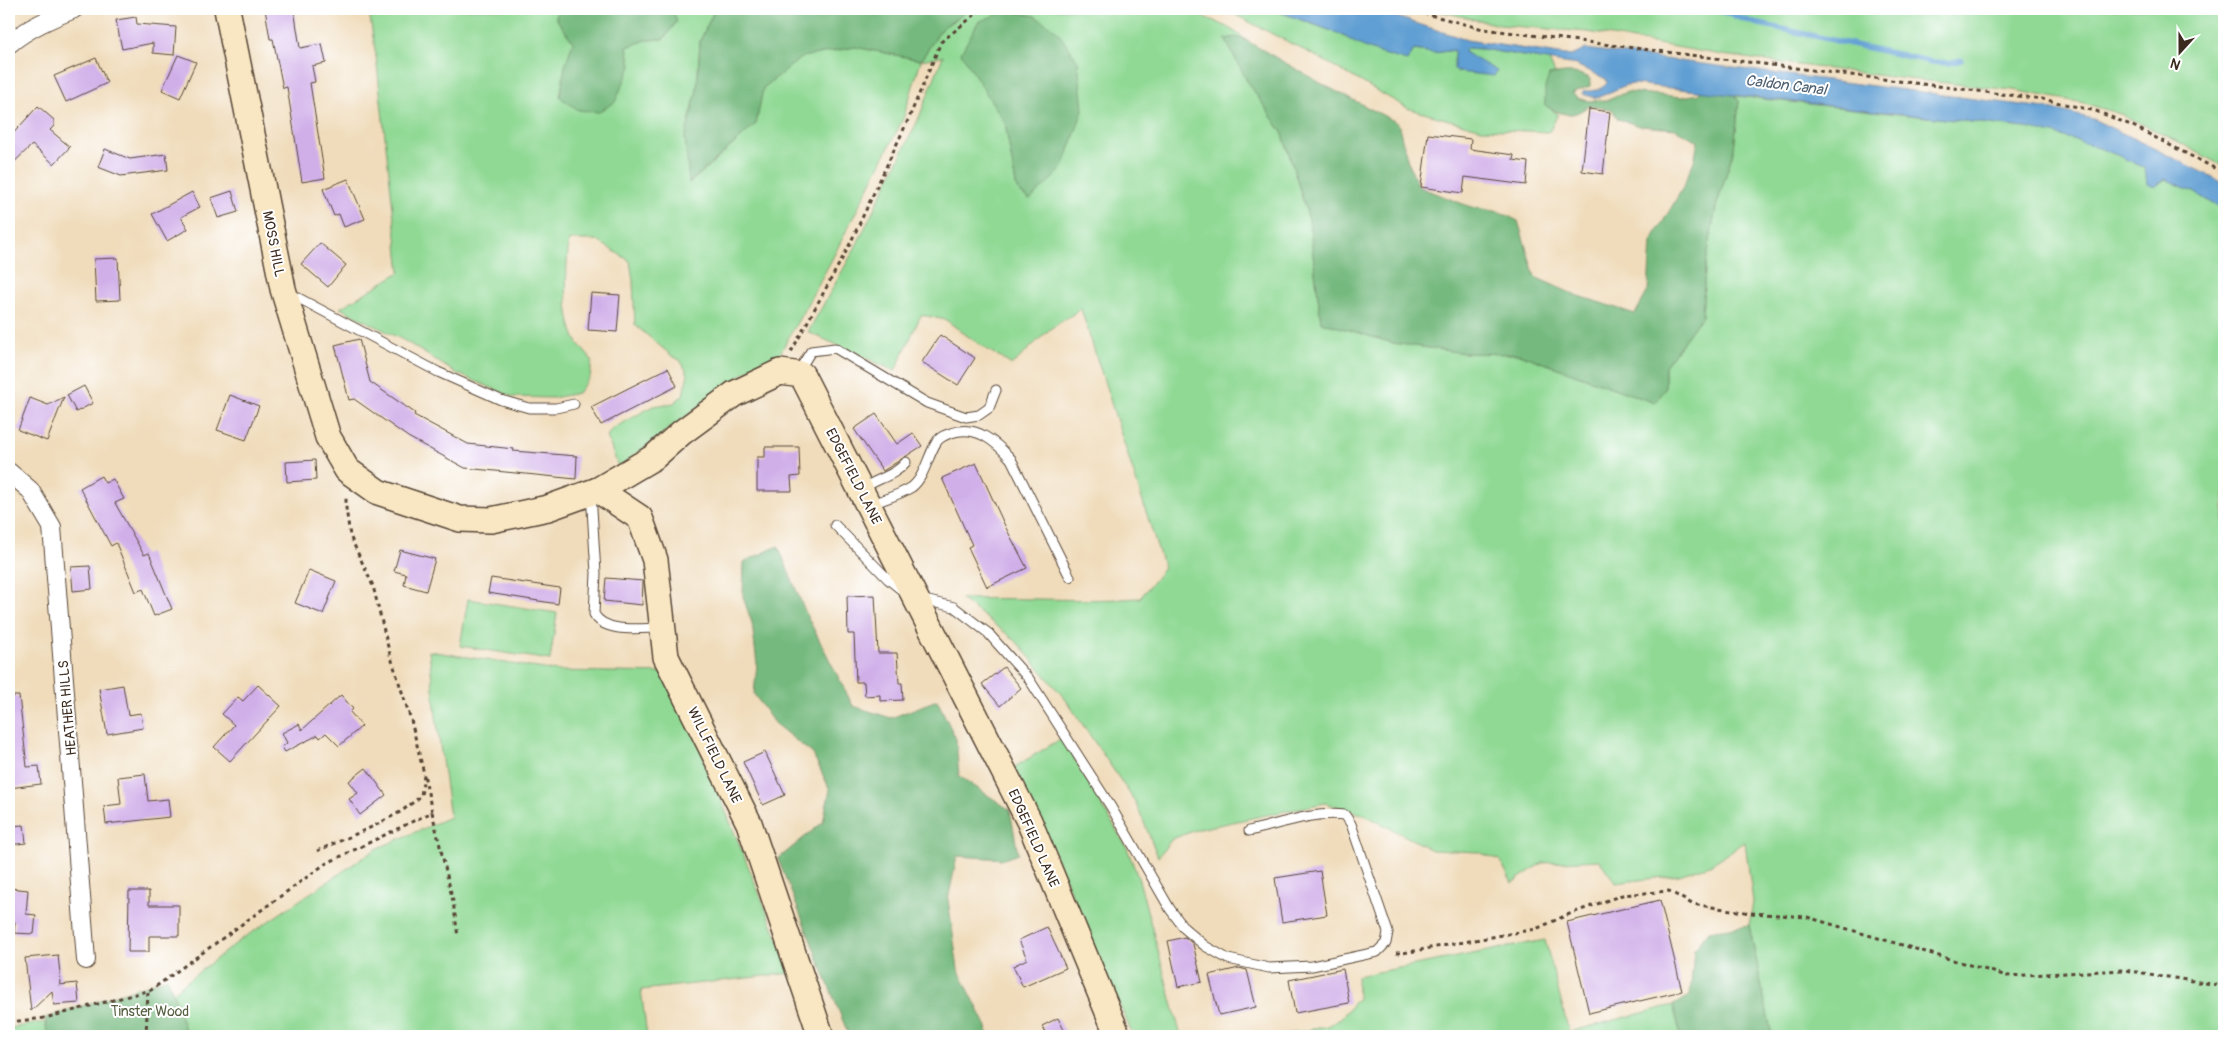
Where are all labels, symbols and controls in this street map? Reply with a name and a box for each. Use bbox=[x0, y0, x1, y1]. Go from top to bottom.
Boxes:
north arrow bbox=[2156, 28, 2206, 78]
text: N bbox=[2168, 54, 2183, 73]
water label: Caldon Canal bbox=[1744, 71, 1829, 100]
street label: MOSS HILL bbox=[259, 210, 288, 279]
street label: EDGEFIELD LANE bbox=[822, 425, 885, 527]
street label: HEATHER HILLS bbox=[55, 659, 80, 756]
street label: WILLFIELD LANE bbox=[684, 704, 745, 806]
street label: EDGEFIELD LANE bbox=[1004, 786, 1063, 890]
park label: Tinster Wood bbox=[111, 1003, 189, 1020]

